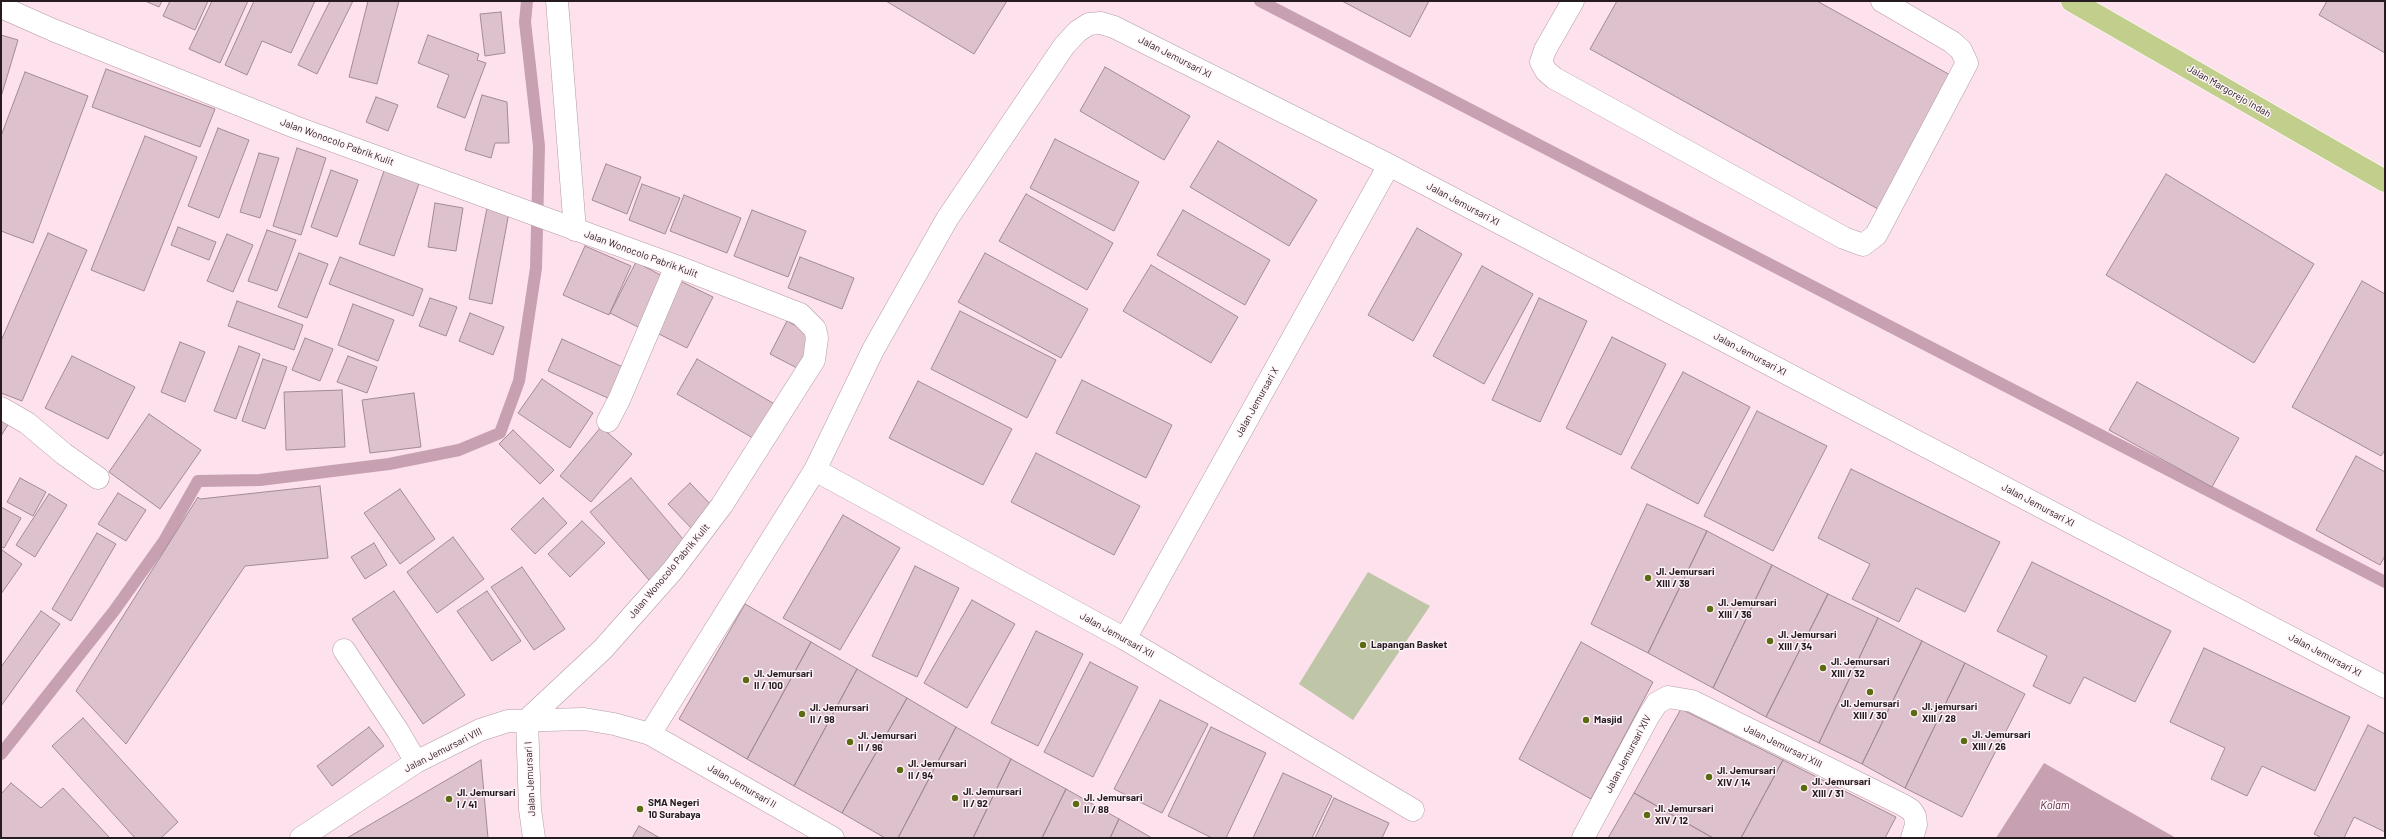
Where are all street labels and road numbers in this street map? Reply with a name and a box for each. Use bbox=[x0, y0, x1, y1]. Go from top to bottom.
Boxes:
street label: Jalan Jemursari XI bbox=[1136, 33, 1214, 81]
street label: Jalan Margorejo Indah bbox=[2185, 62, 2273, 120]
street label: Jalan Wonocolo Pabrik Kulit bbox=[278, 116, 396, 168]
street label: Jalan Jemursari XI bbox=[1425, 180, 1501, 228]
street label: Jalan Wonocolo Pabrik Kulit bbox=[582, 228, 700, 280]
street label: Jalan Jemursari XI bbox=[1712, 330, 1788, 378]
street label: Jalan Jemursari X bbox=[1233, 365, 1281, 439]
street label: Jalan Jemursari XI bbox=[2000, 481, 2076, 529]
street label: Jalan Wonocolo Pabrik Kulit bbox=[626, 521, 712, 621]
street label: Jalan Jemursari XII bbox=[1078, 610, 1156, 660]
street label: Jalan Jemursari XI bbox=[2287, 631, 2363, 679]
street label: Jalan Jemursari XIV bbox=[1602, 713, 1654, 795]
street label: Jalan Jemursari XIII bbox=[1742, 722, 1824, 770]
street label: Jalan Jemursari VIII bbox=[402, 725, 484, 775]
street label: Jalan Jemursari I bbox=[522, 741, 538, 817]
street label: Jalan Jemursari II bbox=[706, 761, 778, 811]

